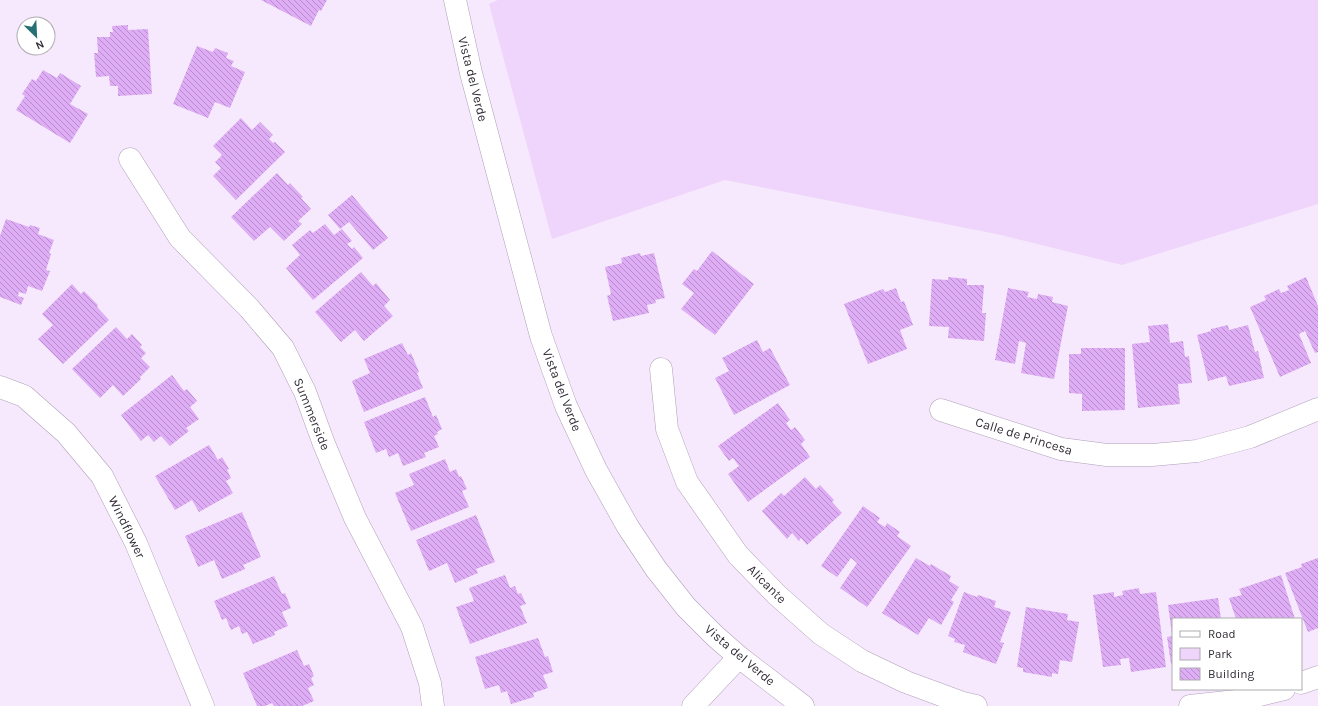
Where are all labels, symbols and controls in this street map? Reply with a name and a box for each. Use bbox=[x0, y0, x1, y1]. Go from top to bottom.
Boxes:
north arrow bbox=[16, 16, 56, 56]
street label: Vista del Verde bbox=[455, 35, 491, 123]
text: N bbox=[34, 37, 46, 52]
street label: Vista del Verde bbox=[539, 347, 585, 434]
street label: Summerside bbox=[291, 376, 333, 453]
street label: Calle de Princesa bbox=[974, 414, 1074, 458]
street label: Windflower bbox=[106, 494, 149, 561]
street label: Alicante bbox=[745, 562, 790, 607]
legend bbox=[1172, 618, 1302, 690]
street label: Vista del Verde bbox=[702, 621, 778, 689]
text: Road bbox=[1208, 627, 1236, 641]
text: Park bbox=[1208, 647, 1233, 661]
text: Building bbox=[1208, 667, 1255, 681]

